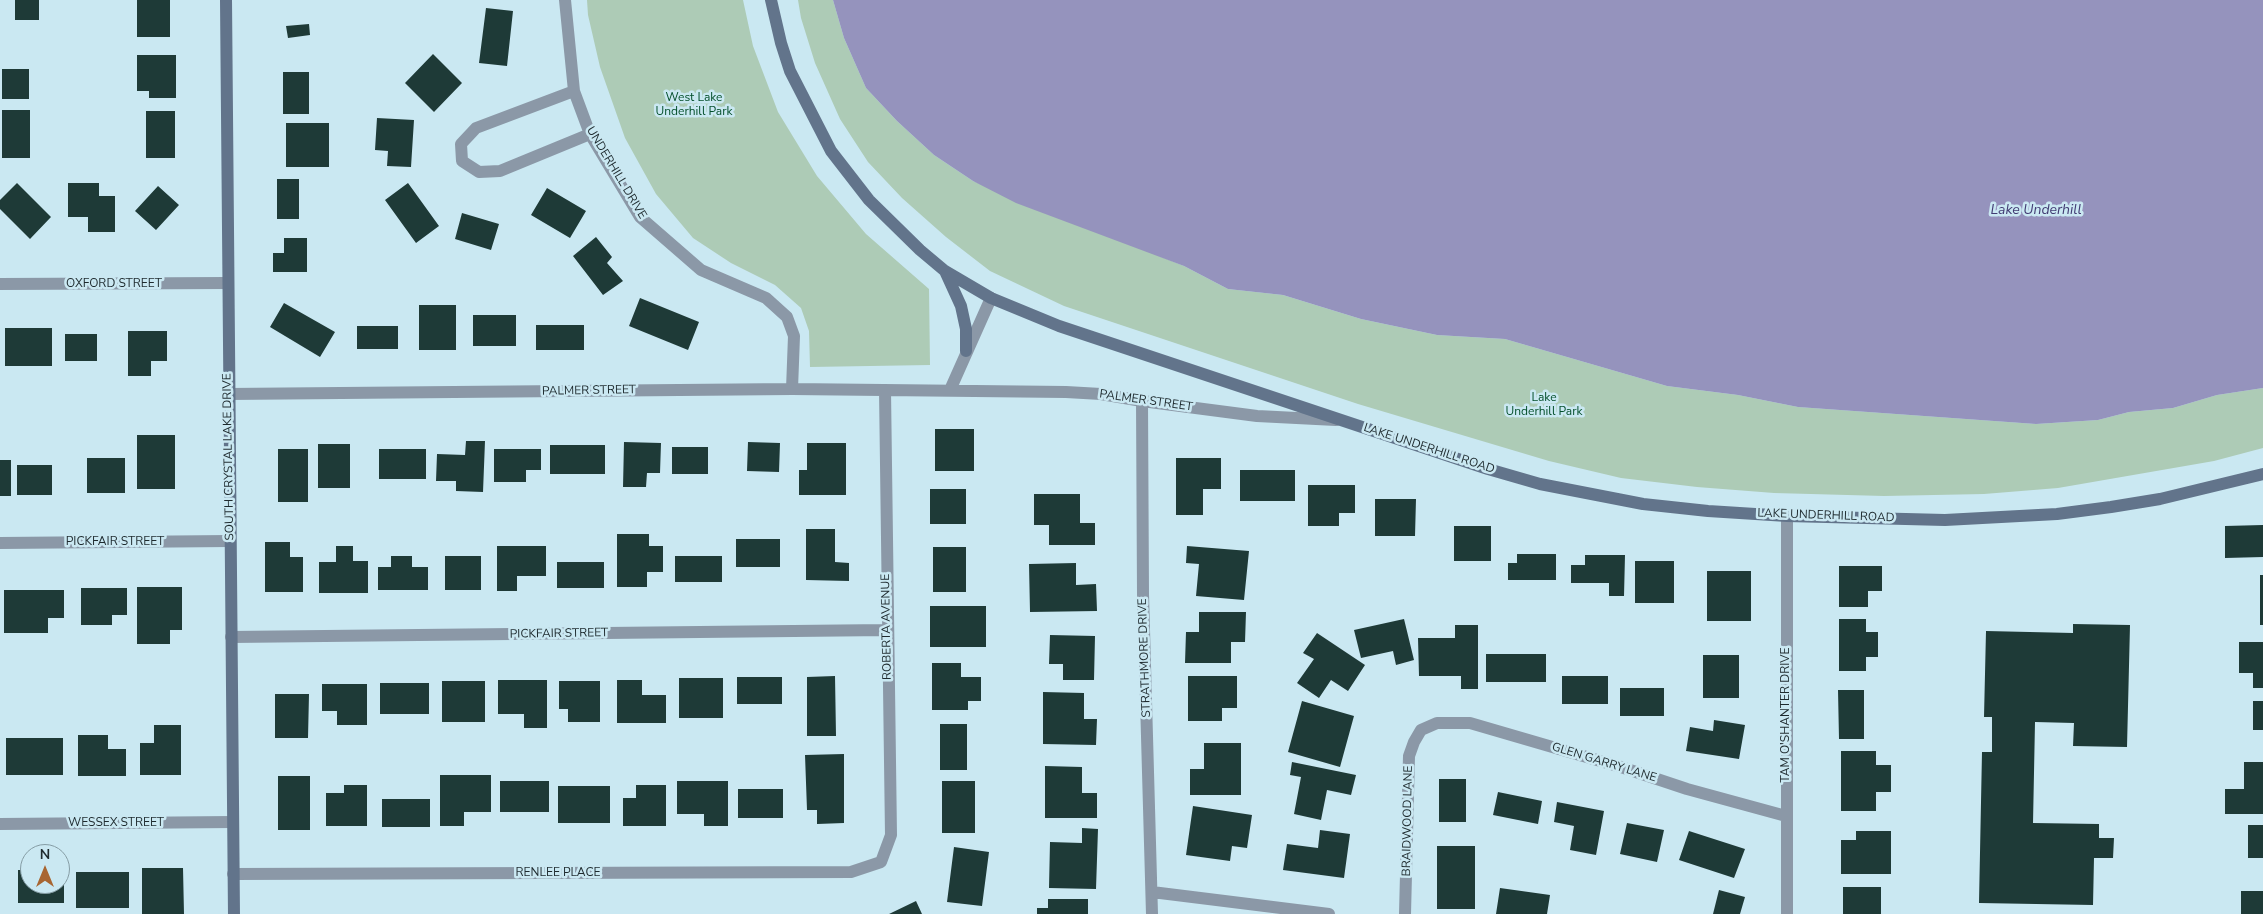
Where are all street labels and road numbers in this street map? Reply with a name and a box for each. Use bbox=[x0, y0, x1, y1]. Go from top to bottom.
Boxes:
street label: UNDERHILL DRIVE bbox=[583, 124, 649, 222]
street label: OXFORD STREET bbox=[66, 277, 162, 291]
street label: SOUTH CRYSTAL LAKE DRIVE bbox=[220, 373, 238, 541]
street label: PALMER STREET bbox=[542, 383, 636, 399]
street label: PALMER STREET bbox=[1099, 387, 1193, 415]
street label: LAKE UNDERHILL ROAD bbox=[1362, 421, 1496, 477]
street label: LAKE UNDERHILL ROAD bbox=[1757, 506, 1895, 526]
street label: PICKFAIR STREET bbox=[66, 535, 164, 549]
street label: ROBERTA AVENUE bbox=[879, 574, 895, 680]
street label: STRATHMORE DRIVE bbox=[1136, 598, 1154, 718]
street label: PICKFAIR STREET bbox=[510, 626, 608, 642]
street label: TAM O'SHANTER DRIVE bbox=[1779, 648, 1793, 782]
street label: GLEN GARRY LANE bbox=[1550, 740, 1658, 786]
street label: BRAIDWOOD LANE bbox=[1400, 765, 1416, 877]
street label: WESSEX STREET bbox=[68, 816, 164, 830]
street label: RENLEE PLACE bbox=[515, 866, 601, 880]

